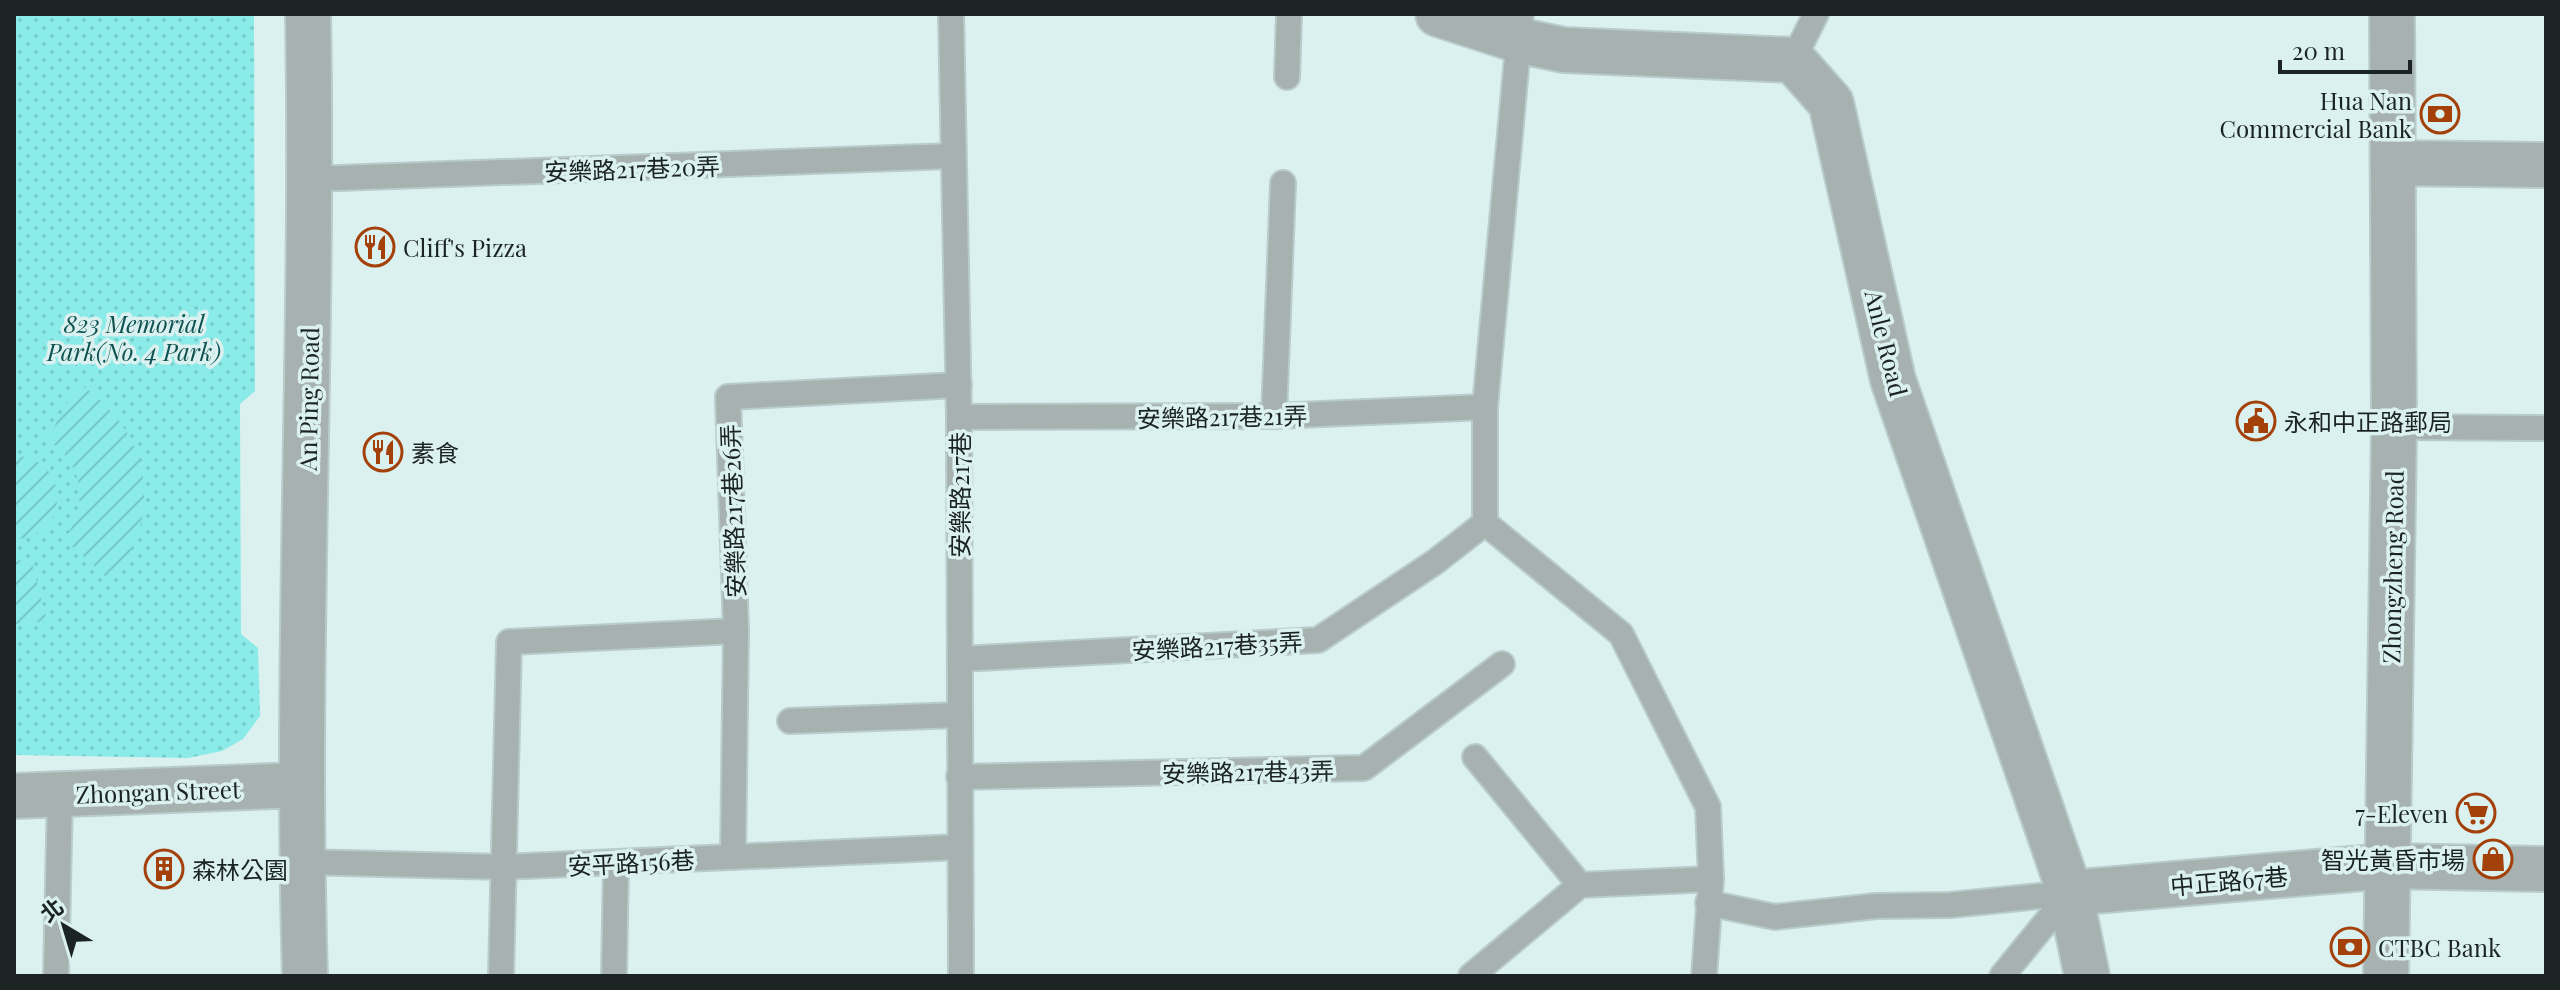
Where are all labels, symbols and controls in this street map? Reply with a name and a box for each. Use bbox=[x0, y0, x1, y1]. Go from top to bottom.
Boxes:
scale bar bbox=[2280, 24, 2410, 74]
text: 20 m bbox=[2292, 34, 2345, 66]
place label: Hua Nan Commercial Bank bbox=[2219, 84, 2413, 144]
bank icon: Hua Nan Commercial Bank bbox=[2419, 93, 2461, 135]
street label: 安樂路217巷20弄 bbox=[543, 149, 721, 187]
restaurant icon: Cliff's Pizza bbox=[354, 226, 396, 268]
place label: Cliff's Pizza bbox=[403, 231, 527, 263]
street label: Anle Road bbox=[1858, 285, 1916, 400]
park label: 823 Memorial Park(No. 4 Park) bbox=[46, 307, 221, 367]
street label: An Ping Road bbox=[291, 327, 325, 472]
street label: 安樂路217巷21弄 bbox=[1136, 399, 1308, 433]
public building icon: 永和中正路郵局 bbox=[2235, 400, 2277, 442]
place label: 永和中正路郵局 bbox=[2284, 405, 2452, 437]
street label: 安樂路217巷26弄 bbox=[713, 423, 751, 599]
restaurant icon: 素食 bbox=[362, 431, 404, 473]
street label: 安樂路217巷 bbox=[943, 432, 975, 558]
place label: 素食 bbox=[411, 436, 459, 468]
street label: Zhongzheng Road bbox=[2374, 470, 2410, 664]
street label: 安樂路217巷35弄 bbox=[1131, 625, 1303, 665]
street label: 安樂路217巷43弄 bbox=[1162, 753, 1334, 789]
street label: Zhongan Street bbox=[75, 772, 241, 810]
supermarket icon: 7-Eleven bbox=[2455, 792, 2497, 834]
place label: 7-Eleven bbox=[2355, 797, 2448, 829]
shop icon: 智光黃昏市場 bbox=[2472, 838, 2514, 880]
street label: 安平路156巷 bbox=[567, 843, 695, 881]
place label: 智光黃昏市場 bbox=[2321, 843, 2465, 875]
building icon: 森林公園 bbox=[143, 848, 185, 890]
place label: 森林公園 bbox=[192, 853, 288, 885]
street label: 中正路67巷 bbox=[2169, 859, 2289, 901]
north arrow bbox=[24, 886, 104, 966]
text: 北 bbox=[33, 891, 69, 928]
bank icon: CTBC Bank bbox=[2329, 926, 2371, 968]
place label: CTBC Bank bbox=[2378, 931, 2502, 963]

